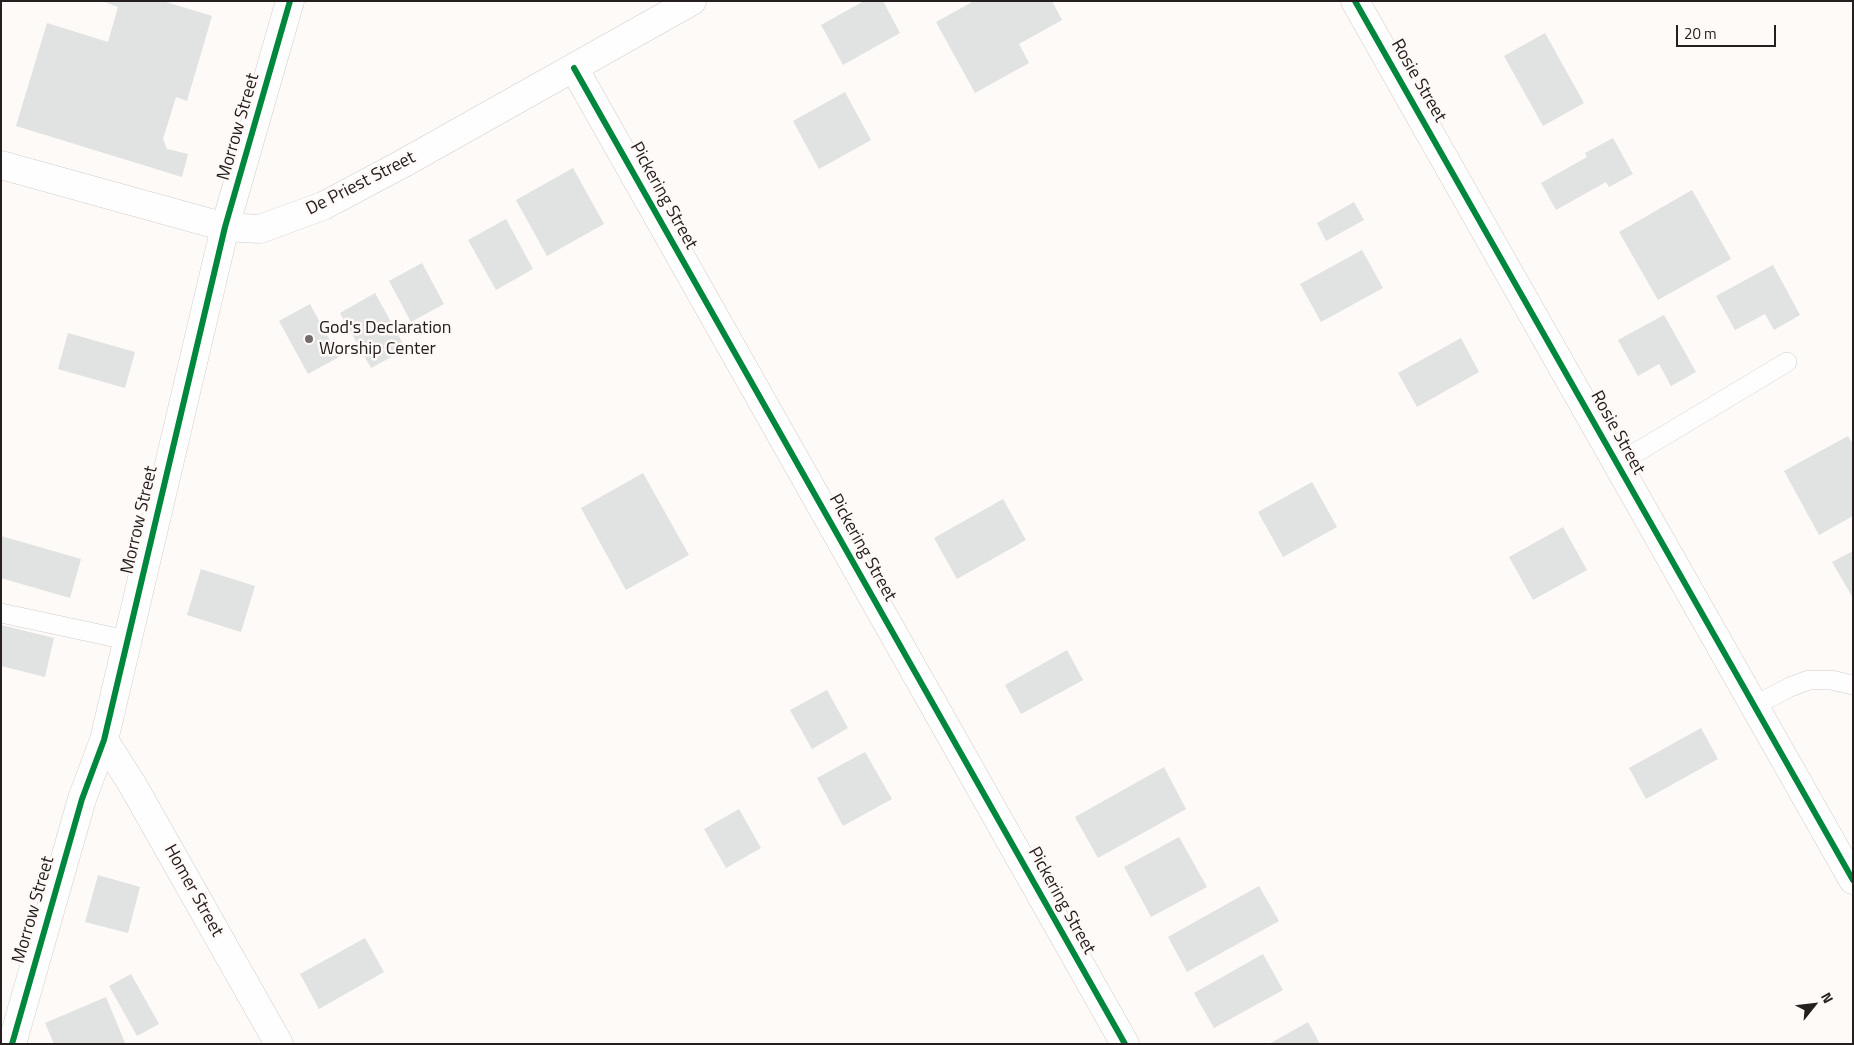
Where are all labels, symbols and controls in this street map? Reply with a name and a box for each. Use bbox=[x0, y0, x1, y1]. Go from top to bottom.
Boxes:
scale bar bbox=[1679, 15, 1779, 47]
text: 20 m bbox=[1684, 22, 1717, 45]
street label: Rosie Street bbox=[1386, 36, 1450, 126]
street label: Morrow Street bbox=[213, 71, 265, 183]
street label: Pickering Street bbox=[625, 139, 701, 253]
street label: De Priest Street bbox=[303, 147, 419, 221]
place label: God's Declaration Worship Center bbox=[319, 318, 451, 360]
marker: God's Declaration Worship Center bbox=[303, 333, 315, 345]
street label: Rosie Street bbox=[1585, 387, 1649, 479]
street label: Morrow Street bbox=[117, 464, 163, 576]
street label: Pickering Street bbox=[824, 491, 900, 605]
street label: Homer Street bbox=[159, 841, 227, 941]
street label: Pickering Street bbox=[1023, 844, 1099, 958]
street label: Morrow Street bbox=[8, 854, 60, 966]
north arrow bbox=[1789, 980, 1839, 1030]
text: N bbox=[1816, 988, 1839, 1007]

